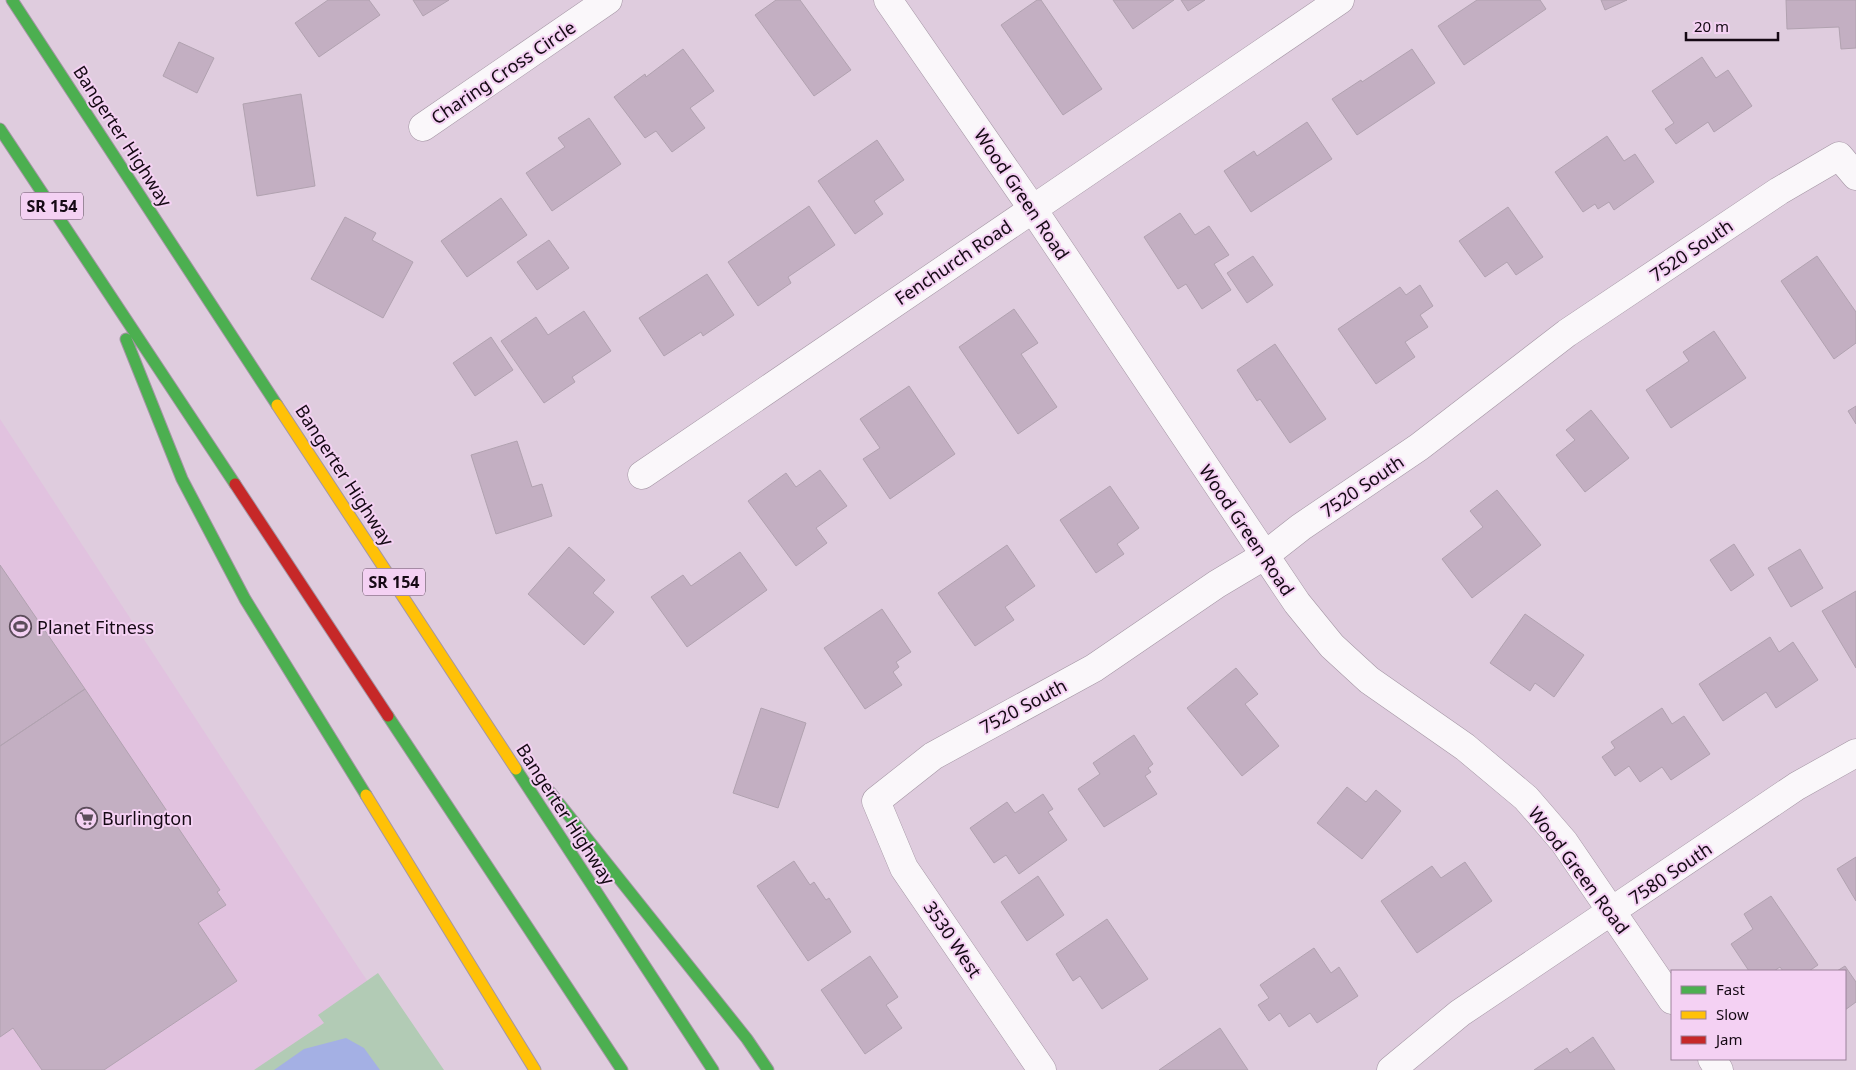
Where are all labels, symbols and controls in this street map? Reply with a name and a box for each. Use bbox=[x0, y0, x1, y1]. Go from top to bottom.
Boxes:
scale bar bbox=[1686, 10, 1778, 42]
street label: Charing Cross Circle bbox=[426, 15, 580, 129]
text: 20 m bbox=[1694, 16, 1729, 36]
street label: Bangerter Highway bbox=[68, 61, 178, 212]
street label: Wood Green Road bbox=[969, 124, 1075, 264]
road number: SR 154 bbox=[21, 192, 83, 220]
street label: 7520 South bbox=[1645, 213, 1737, 287]
street label: Fenchurch Road bbox=[890, 214, 1016, 310]
street label: Bangerter Highway bbox=[290, 400, 400, 551]
street label: 7520 South bbox=[1316, 449, 1408, 523]
street label: Wood Green Road bbox=[1194, 460, 1300, 600]
road number: SR 154 bbox=[363, 568, 425, 596]
sports icon: Planet Fitness bbox=[9, 615, 33, 639]
place label: Planet Fitness bbox=[37, 615, 154, 639]
street label: 7520 South bbox=[975, 673, 1071, 739]
street label: Bangerter Highway bbox=[511, 739, 621, 890]
street label: Wood Green Road bbox=[1523, 802, 1635, 938]
supermarket icon: Burlington bbox=[74, 806, 98, 830]
place label: Burlington bbox=[102, 806, 192, 830]
street label: 7580 South bbox=[1624, 836, 1716, 910]
street label: 3530 West bbox=[919, 896, 988, 982]
legend bbox=[1671, 970, 1846, 1060]
text: Fast bbox=[1716, 979, 1745, 999]
text: Slow bbox=[1716, 1004, 1749, 1024]
text: Jam bbox=[1714, 1029, 1743, 1049]

